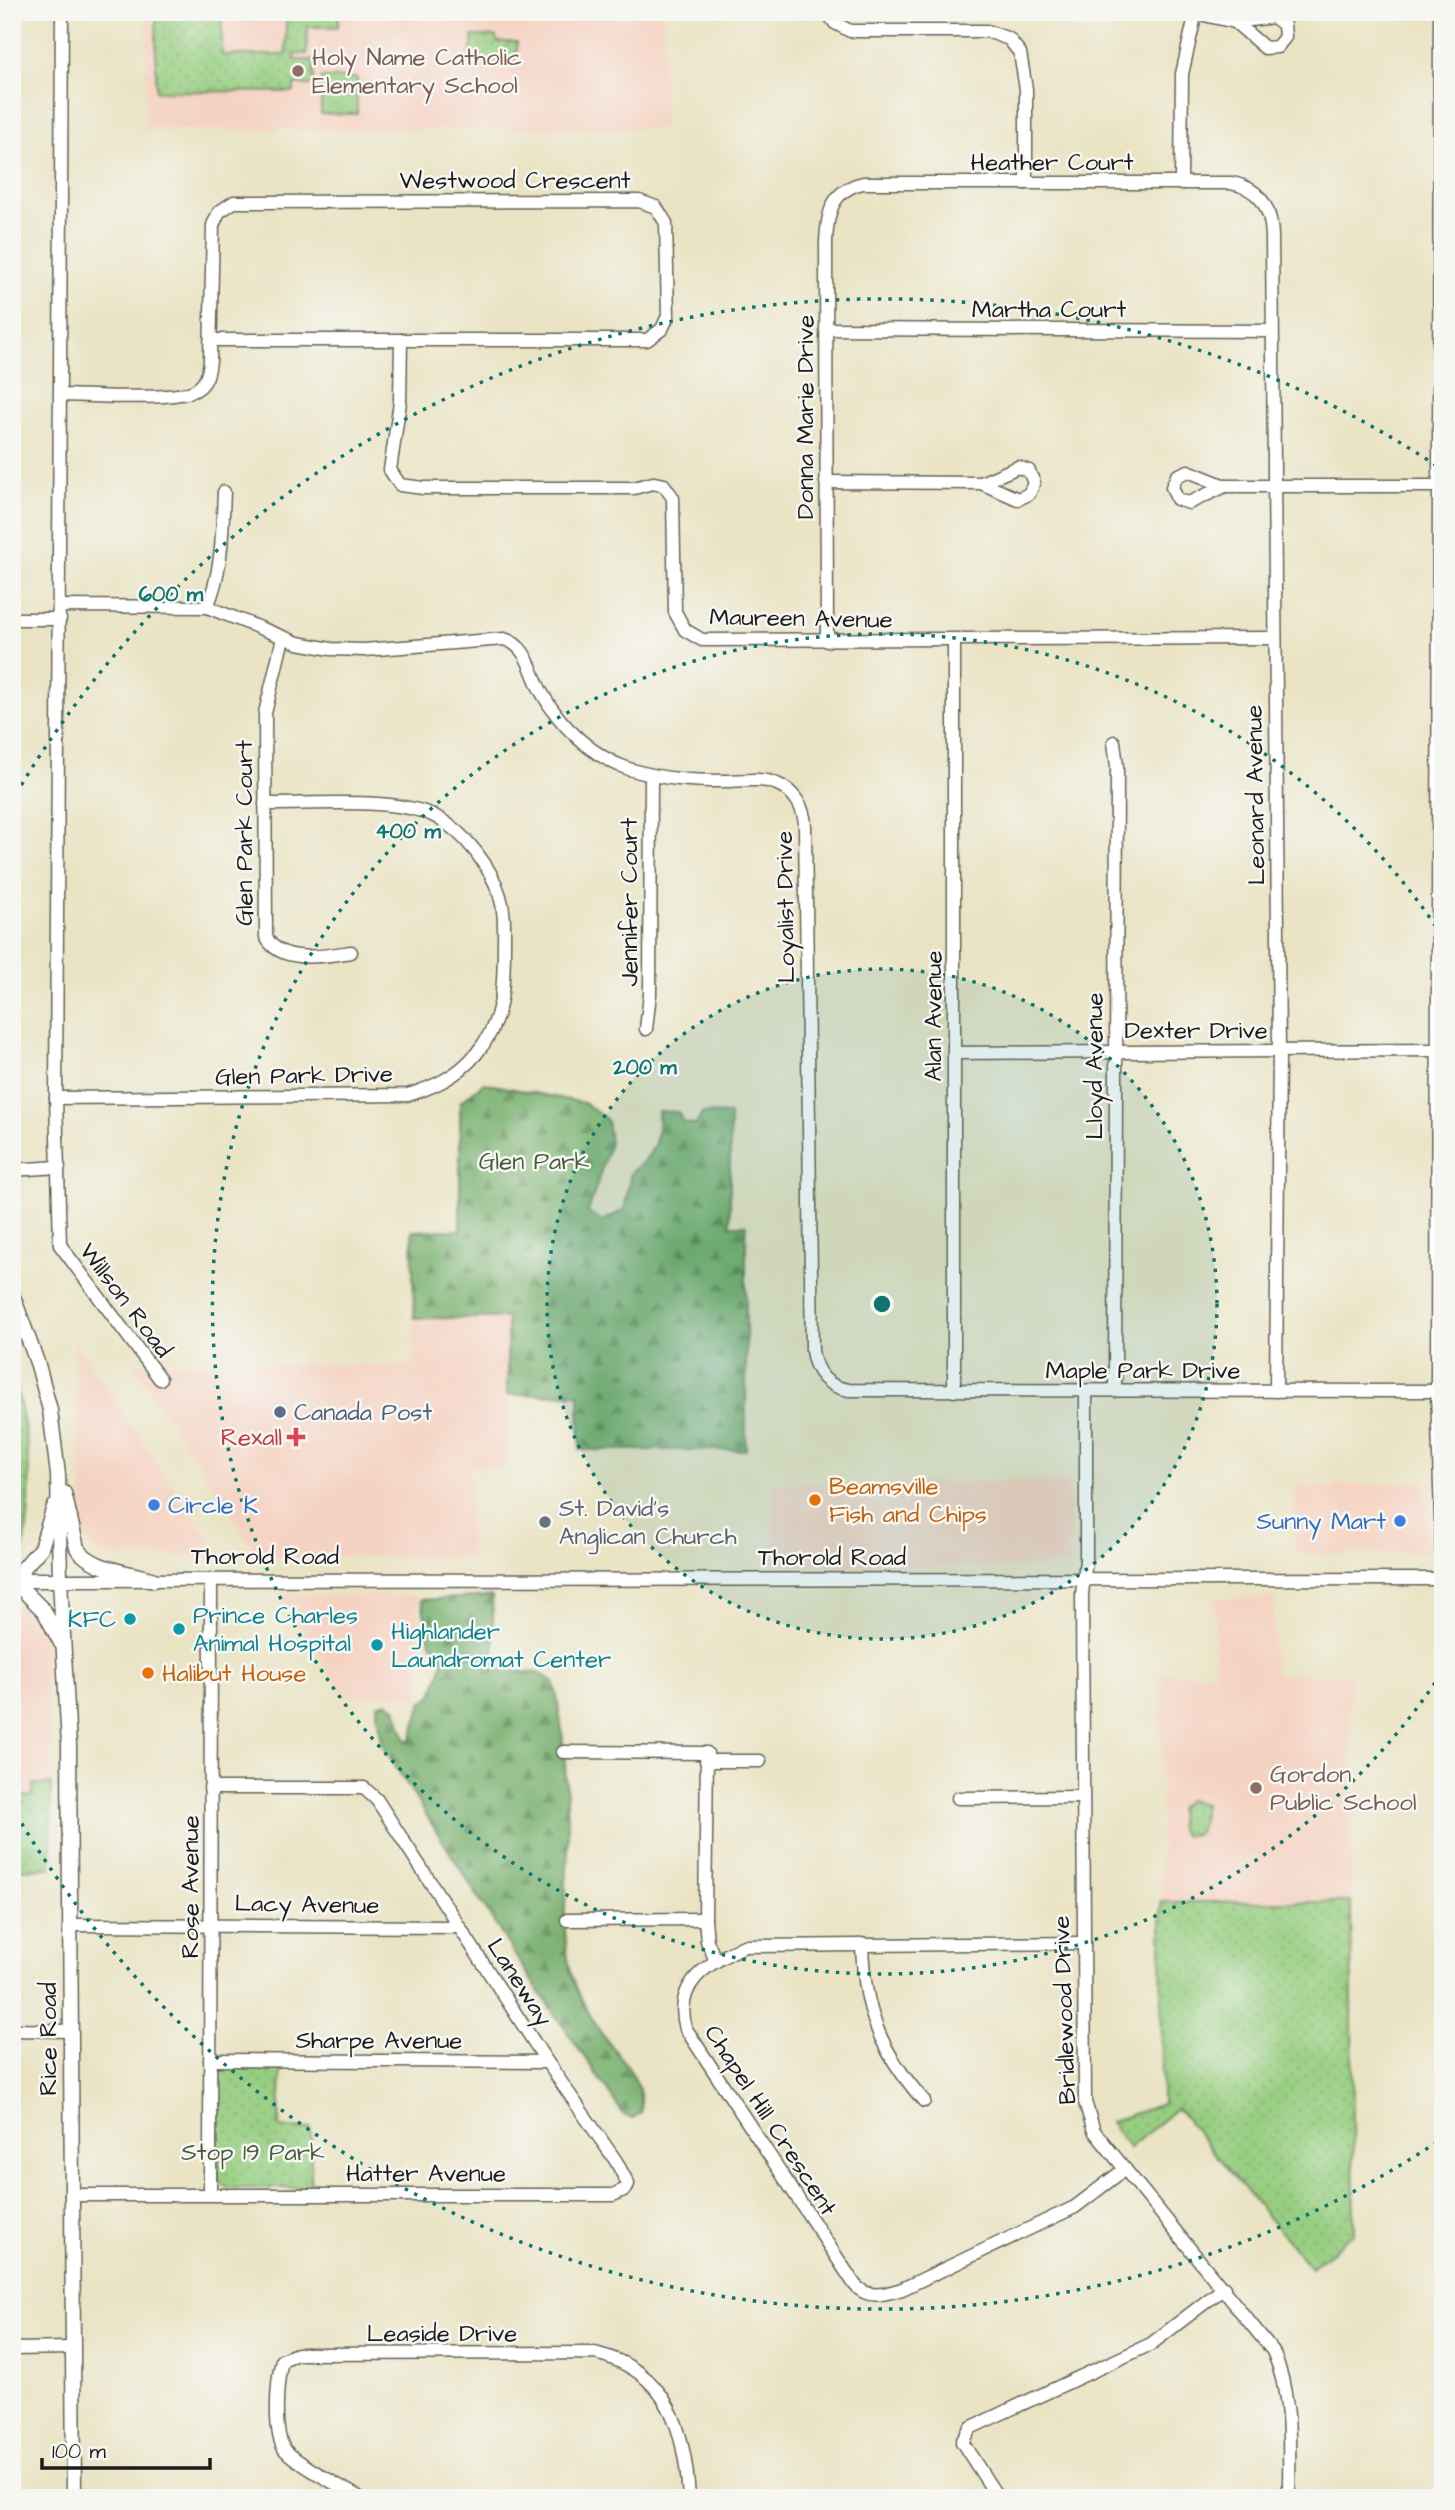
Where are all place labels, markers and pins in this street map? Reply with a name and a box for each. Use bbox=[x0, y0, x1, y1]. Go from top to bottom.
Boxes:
place label: Holy Name Catholic Elementary School bbox=[312, 41, 522, 104]
marker: Holy Name Catholic Elementary School bbox=[290, 63, 306, 79]
centre of rings bbox=[870, 1292, 894, 1316]
place label: Canada Post bbox=[294, 1396, 432, 1430]
marker: Canada Post bbox=[272, 1404, 288, 1420]
place label: Rexall bbox=[221, 1421, 282, 1455]
marker: Rexall bbox=[288, 1429, 304, 1445]
place label: Beamsville Fish and Chips bbox=[829, 1470, 987, 1532]
place label: Circle K bbox=[168, 1489, 258, 1523]
place label: St. David's Anglican Church bbox=[559, 1492, 737, 1555]
marker: Beamsville Fish and Chips bbox=[807, 1492, 823, 1508]
marker: Circle K bbox=[146, 1497, 162, 1513]
place label: Sunny Mart bbox=[1257, 1505, 1386, 1540]
marker: Sunny Mart bbox=[1392, 1513, 1408, 1529]
marker: St. David's Anglican Church bbox=[537, 1514, 553, 1530]
place label: Prince Charles Animal Hospital bbox=[193, 1599, 358, 1661]
place label: KFC bbox=[68, 1603, 116, 1637]
marker: KFC bbox=[122, 1611, 138, 1627]
place label: Highlander Laundromat Center bbox=[391, 1615, 611, 1677]
marker: Prince Charles Animal Hospital bbox=[171, 1621, 187, 1637]
marker: Highlander Laundromat Center bbox=[369, 1637, 385, 1653]
place label: Halibut House bbox=[162, 1657, 306, 1691]
marker: Halibut House bbox=[140, 1665, 156, 1681]
place label: Gordon Public School bbox=[1270, 1758, 1416, 1820]
marker: Gordon Public School bbox=[1248, 1780, 1264, 1796]

